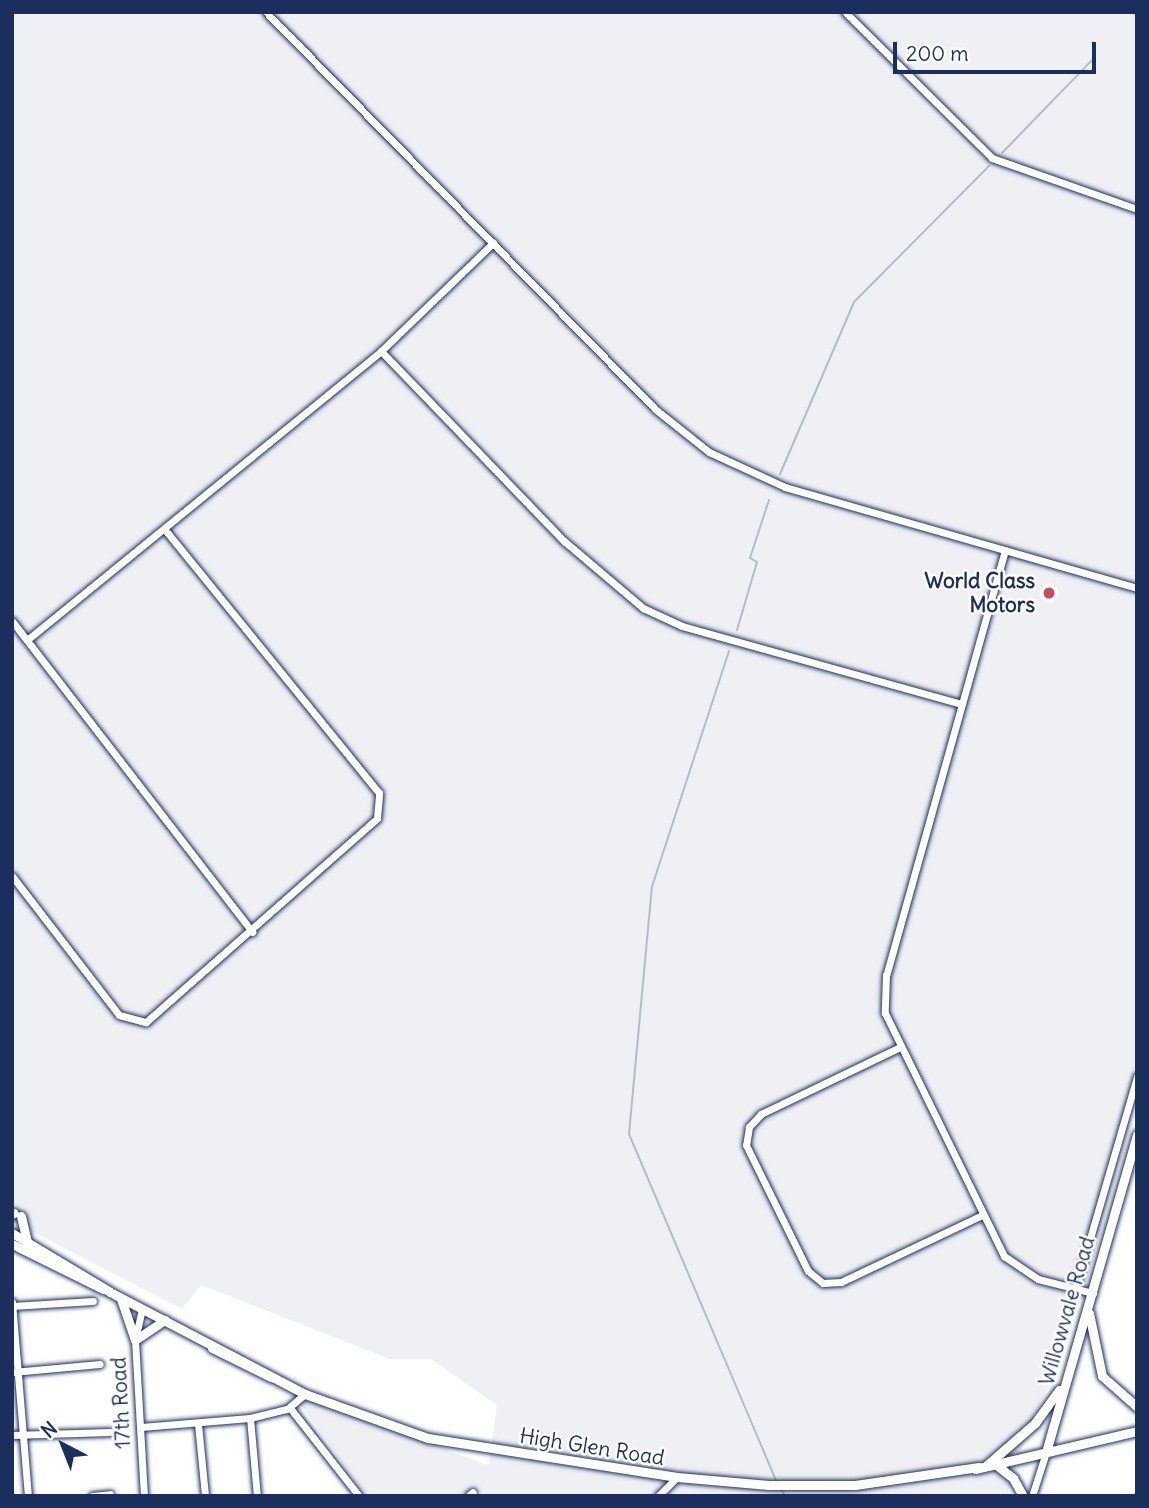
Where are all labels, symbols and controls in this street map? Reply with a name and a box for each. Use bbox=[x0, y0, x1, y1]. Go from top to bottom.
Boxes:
scale bar bbox=[897, 28, 1100, 72]
text: 200 m bbox=[906, 40, 969, 67]
place label: World Class Motors bbox=[925, 568, 1035, 618]
marker: World Class Motors bbox=[1041, 585, 1057, 601]
street label: Willowvale Road bbox=[1034, 1234, 1100, 1388]
street label: 17th Road bbox=[106, 1356, 136, 1450]
north arrow bbox=[28, 1410, 98, 1480]
text: N bbox=[36, 1416, 62, 1443]
street label: High Glen Road bbox=[518, 1423, 666, 1471]

